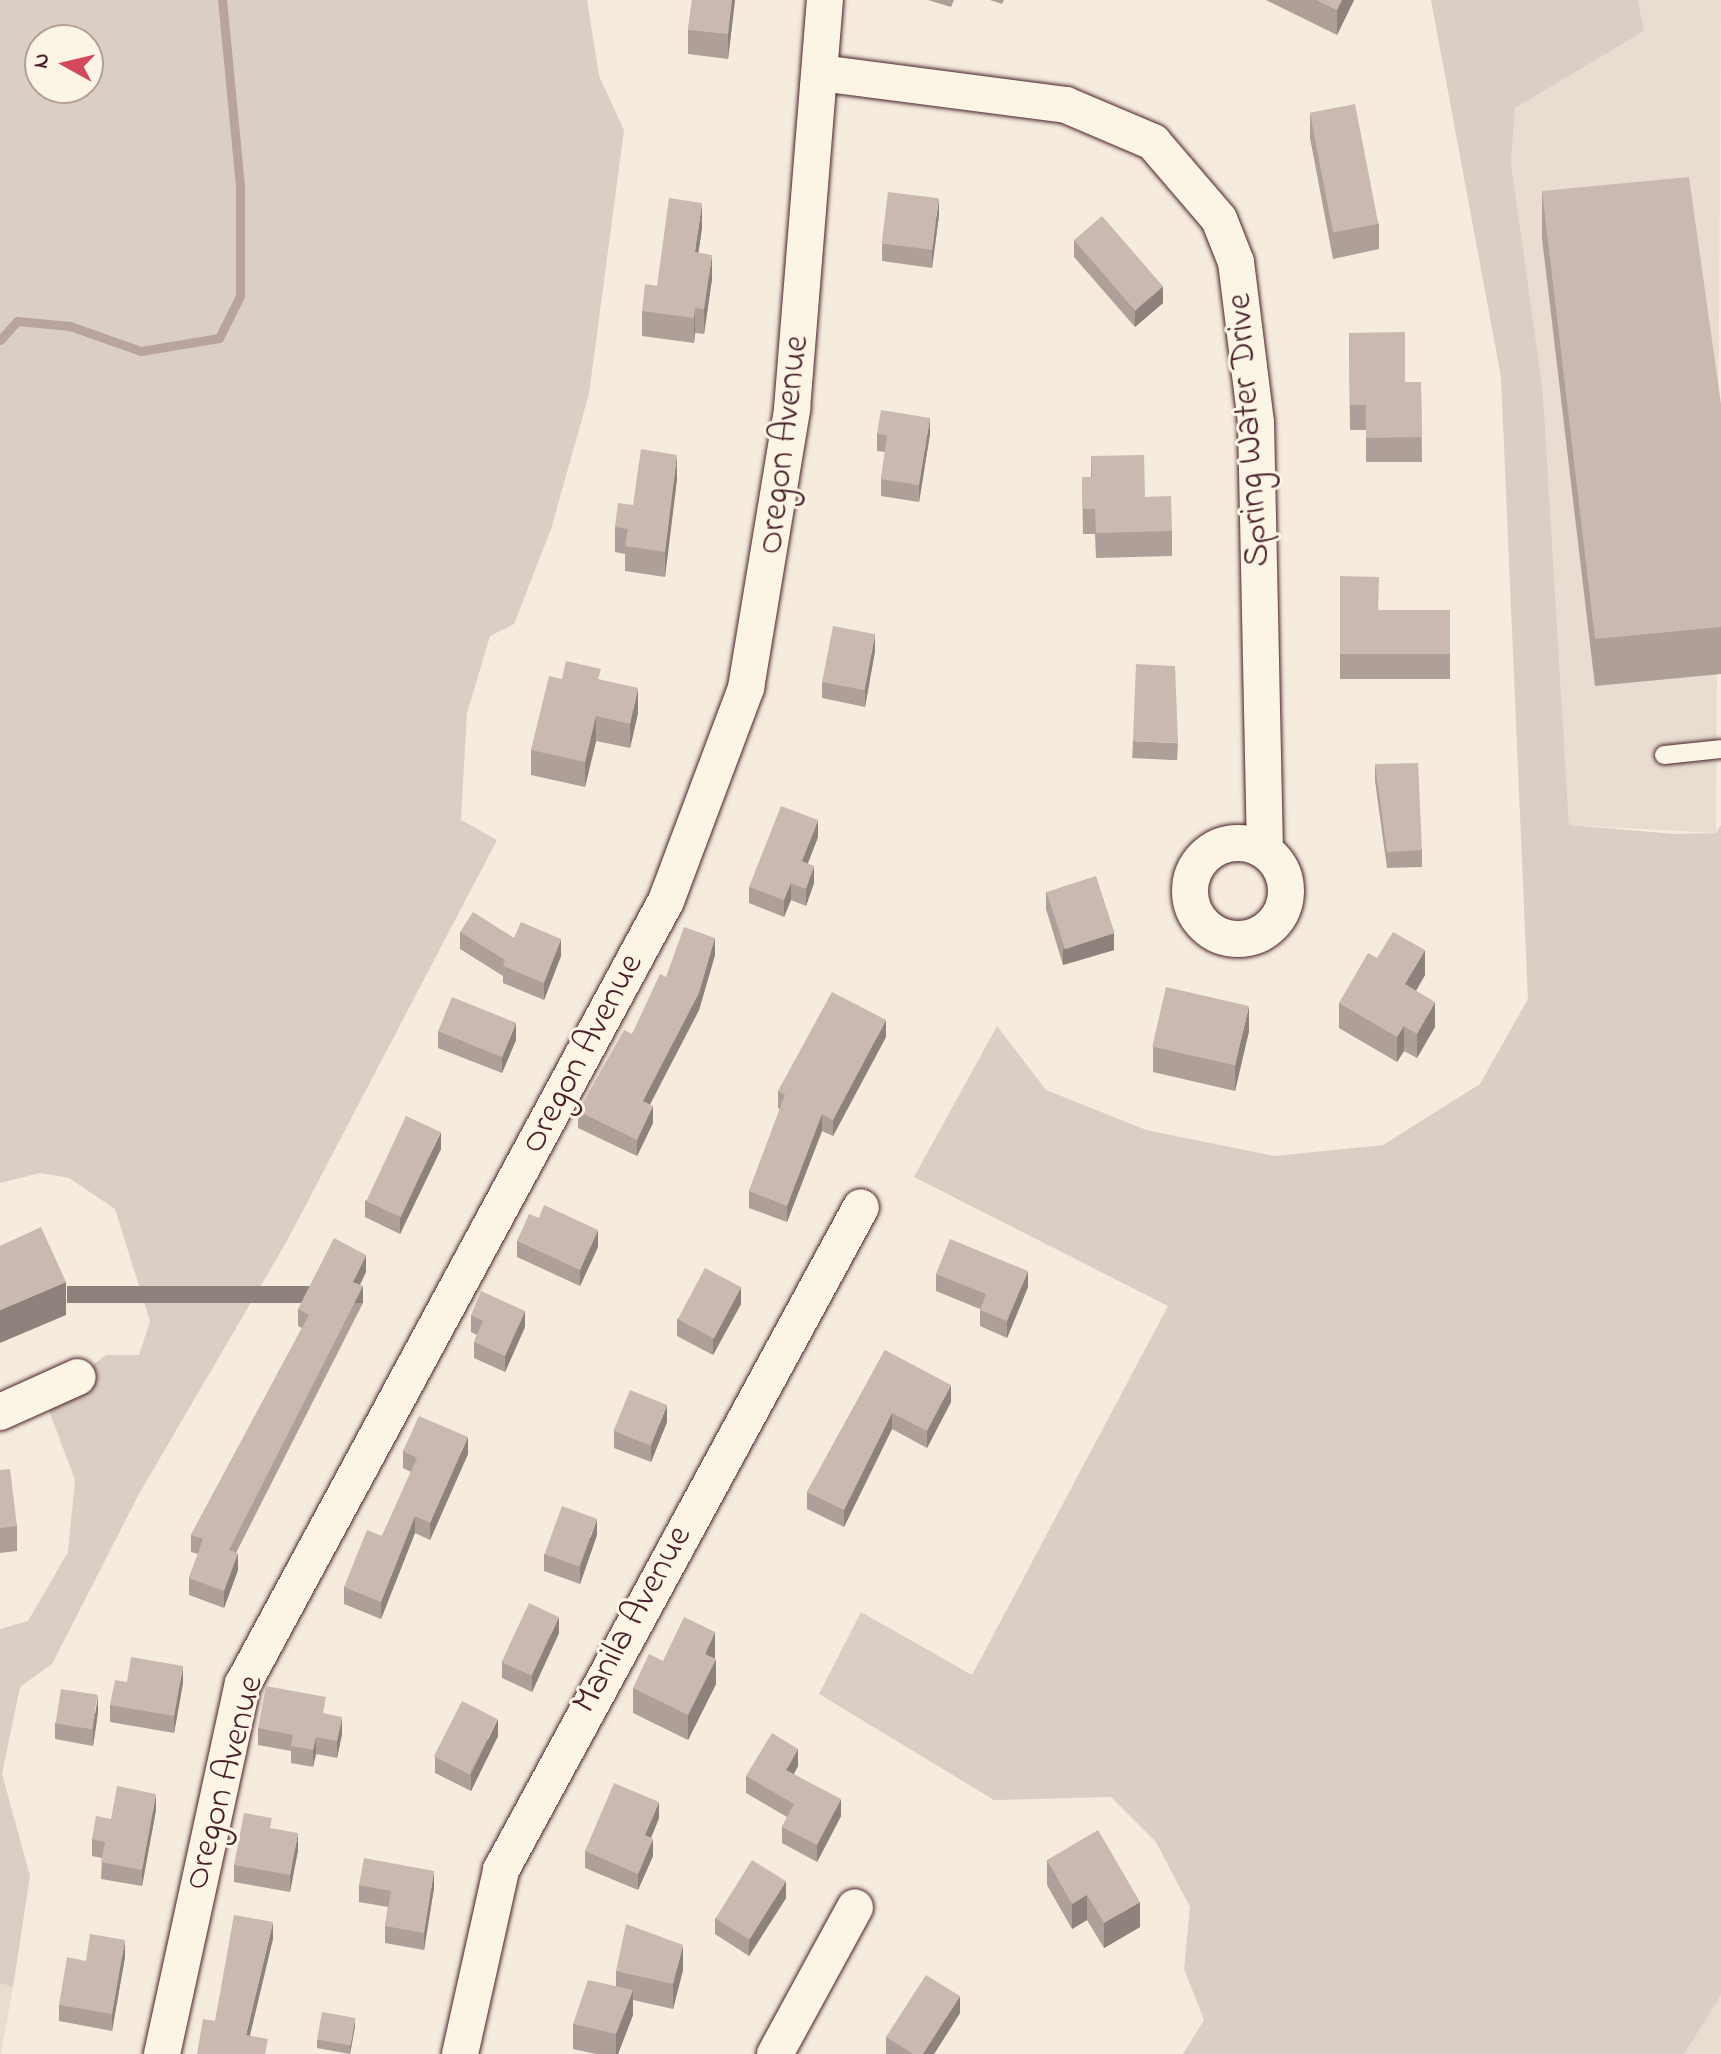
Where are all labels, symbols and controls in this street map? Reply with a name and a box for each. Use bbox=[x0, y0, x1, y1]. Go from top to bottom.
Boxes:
north arrow bbox=[24, 24, 104, 104]
text: N bbox=[25, 51, 59, 71]
street label: Spring Water Drive bbox=[1219, 292, 1281, 568]
street label: Oregon Avenue bbox=[750, 333, 820, 557]
street label: Oregon Avenue bbox=[512, 947, 654, 1161]
street label: Manila Avenue bbox=[564, 1519, 702, 1721]
street label: Oregon Avenue bbox=[176, 1671, 274, 1895]

